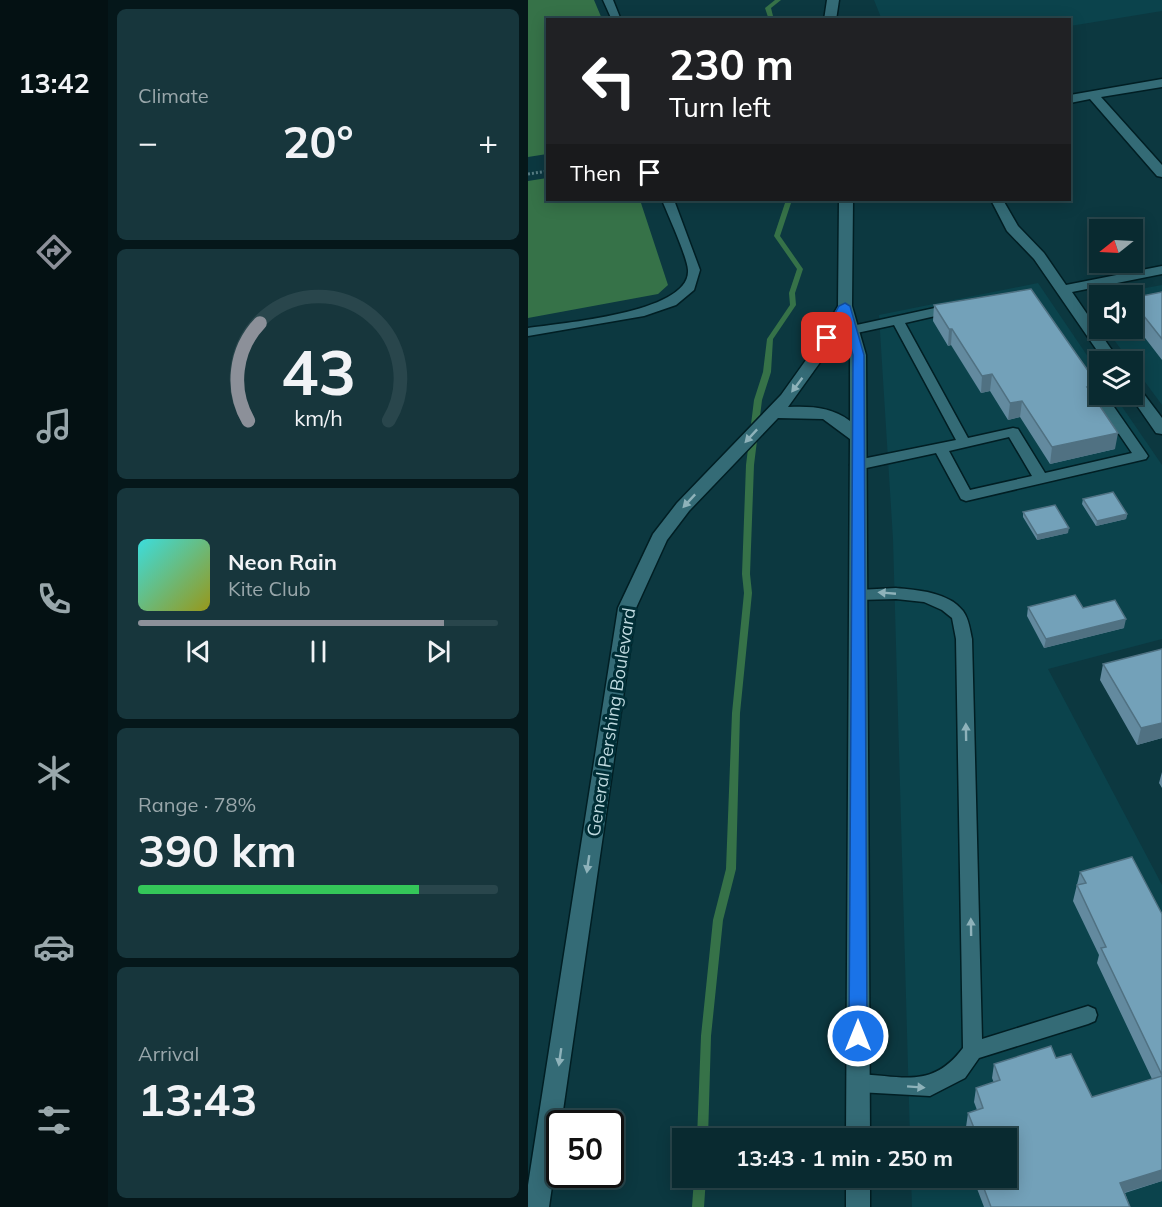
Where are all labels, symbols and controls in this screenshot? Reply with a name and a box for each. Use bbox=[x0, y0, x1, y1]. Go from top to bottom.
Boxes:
text: 230 m bbox=[669, 38, 794, 91]
icon: left bbox=[570, 42, 648, 120]
text: 13:42 bbox=[18, 66, 90, 100]
text: Climate bbox=[138, 83, 209, 108]
text: Turn left bbox=[669, 90, 771, 124]
text: 20° bbox=[282, 113, 354, 169]
text: − bbox=[138, 121, 158, 162]
text: + bbox=[478, 121, 498, 162]
icon: arrive bbox=[633, 156, 666, 189]
text: Then bbox=[570, 159, 621, 187]
north arrow bbox=[1089, 219, 1143, 273]
map controls bbox=[1089, 219, 1143, 405]
icon: directions bbox=[33, 231, 75, 273]
button: sound bbox=[1089, 285, 1143, 339]
pin bbox=[801, 312, 852, 363]
icon: arrive bbox=[810, 321, 843, 354]
text: 43 bbox=[281, 332, 355, 411]
button: layers bbox=[1089, 351, 1143, 405]
one-way arrow bbox=[791, 377, 803, 393]
text: km/h bbox=[294, 404, 342, 431]
icon: music bbox=[33, 405, 75, 447]
one-way arrow bbox=[744, 428, 758, 442]
one-way arrow bbox=[683, 493, 696, 508]
text: Neon Rain bbox=[228, 548, 337, 576]
text: Kite Club bbox=[228, 576, 310, 601]
icon: phone bbox=[33, 578, 75, 620]
one-way arrow bbox=[878, 588, 897, 598]
street label: General Pershing Boulevard bbox=[582, 606, 640, 838]
icon: previous bbox=[182, 635, 215, 668]
icon: pause bbox=[302, 635, 335, 668]
icon: next bbox=[422, 635, 455, 668]
one-way arrow bbox=[961, 723, 971, 742]
icon: climate bbox=[33, 752, 75, 794]
text: Range · 78% bbox=[138, 792, 256, 817]
text: 390 km bbox=[138, 822, 297, 878]
one-way arrow bbox=[584, 855, 593, 874]
one-way arrow bbox=[966, 918, 975, 937]
icon: car bbox=[33, 926, 75, 968]
position arrow bbox=[826, 1004, 890, 1068]
text: Arrival bbox=[138, 1041, 199, 1066]
one-way arrow bbox=[555, 1048, 564, 1067]
text: 13:43 bbox=[138, 1071, 257, 1127]
one-way arrow bbox=[907, 1082, 926, 1091]
icon: filters bbox=[33, 1099, 75, 1141]
speed limit sign: 50 bbox=[546, 1110, 624, 1188]
text: 13:43 · 1 min · 250 m bbox=[736, 1144, 953, 1172]

